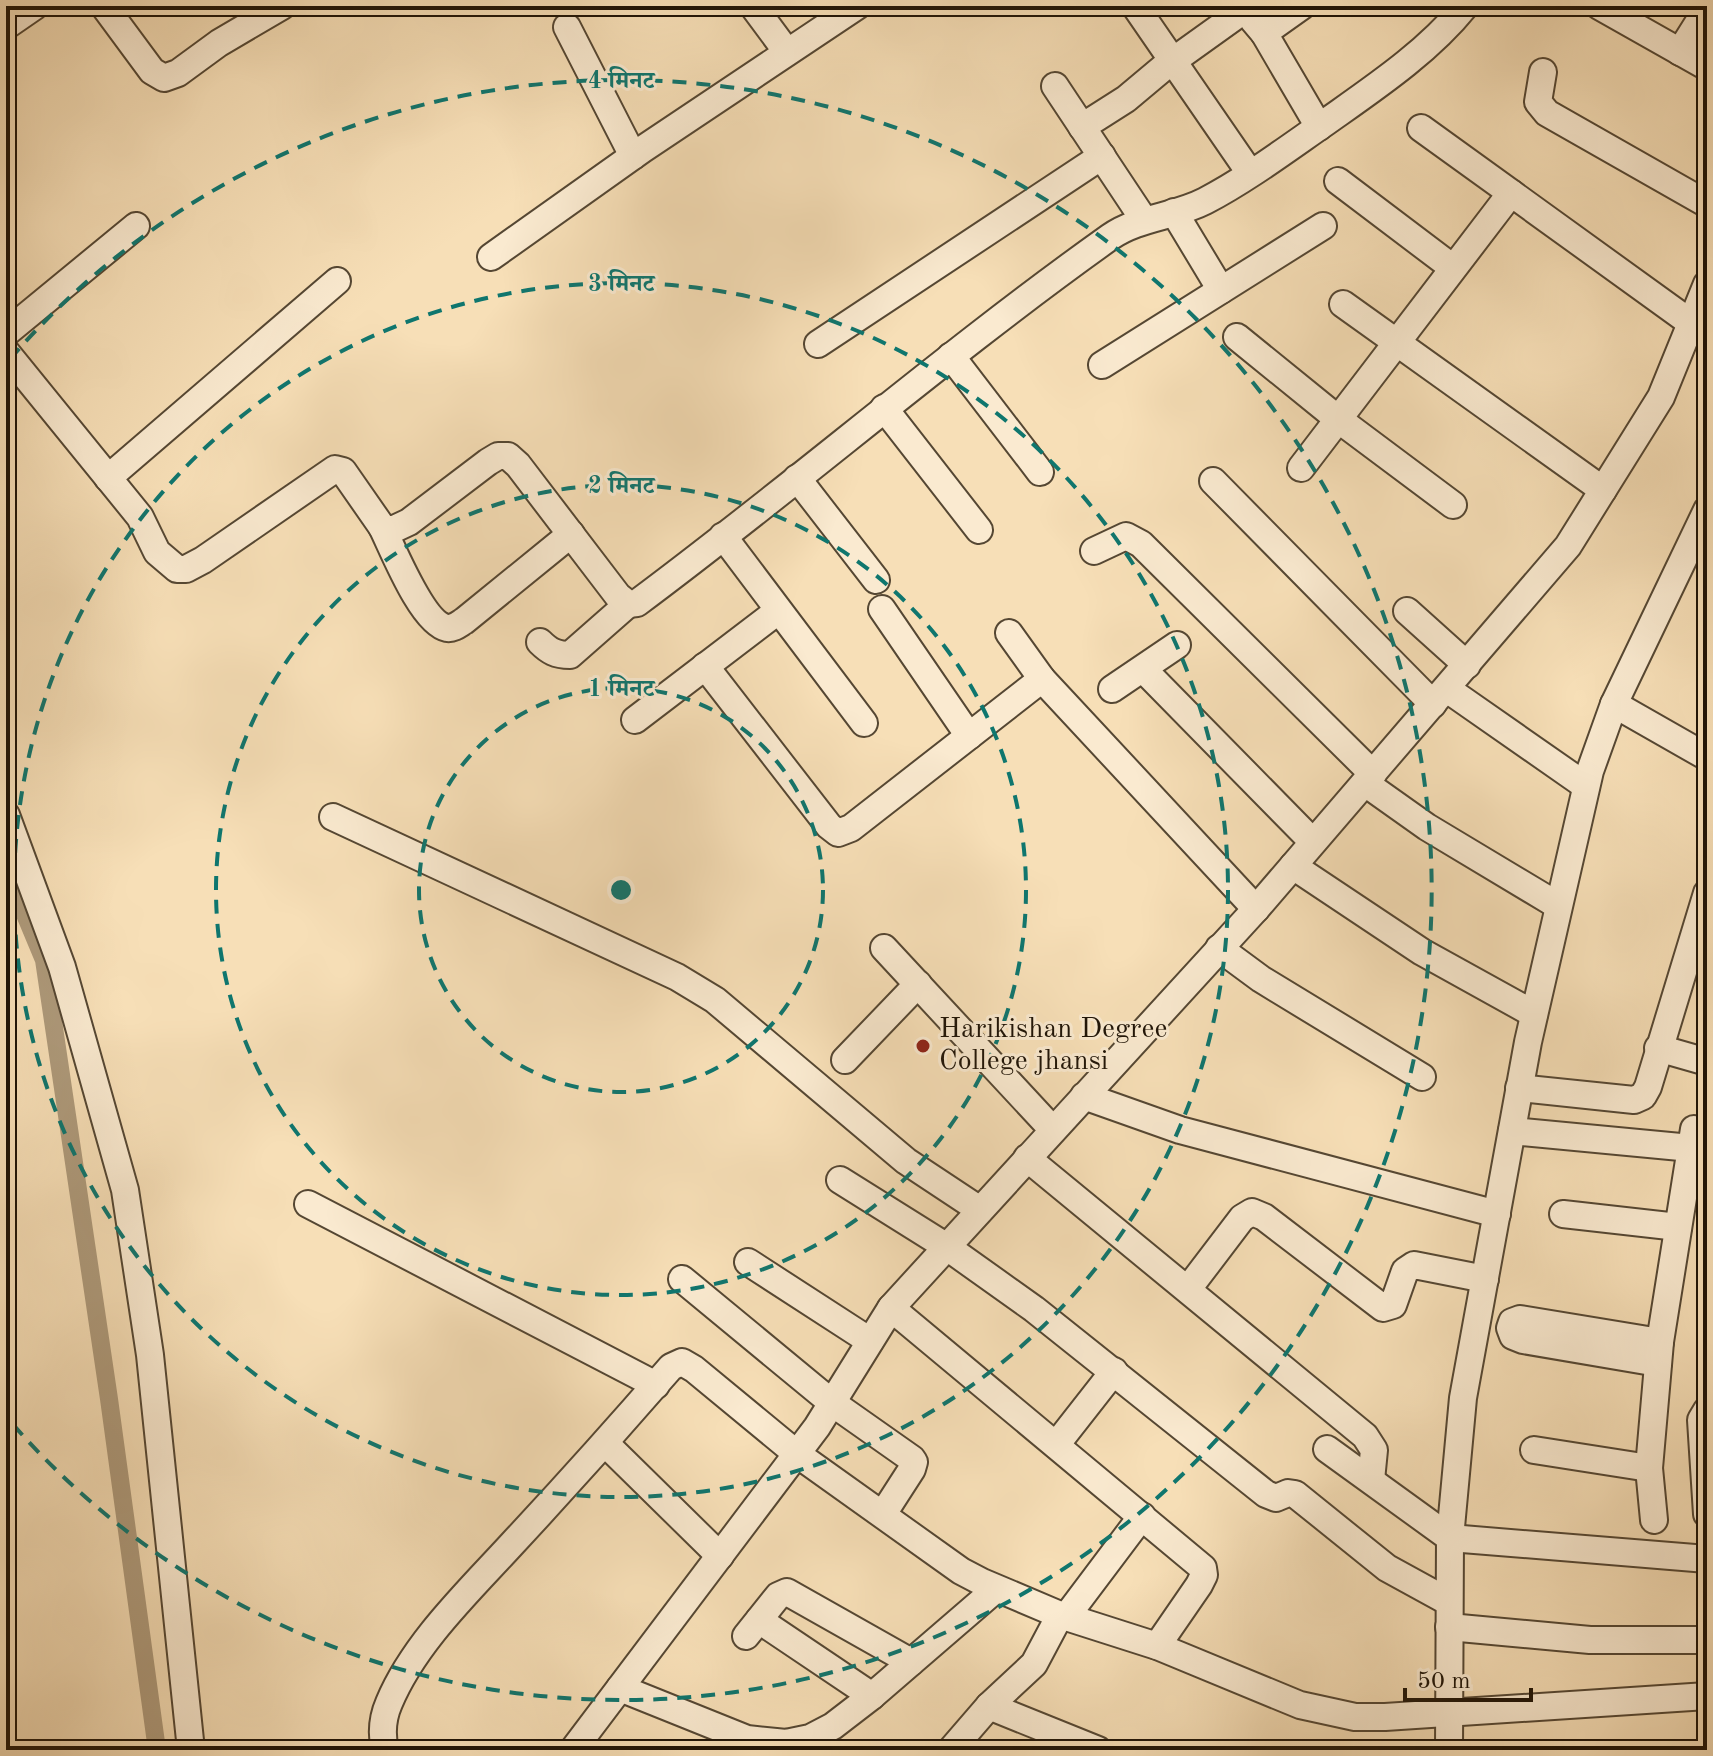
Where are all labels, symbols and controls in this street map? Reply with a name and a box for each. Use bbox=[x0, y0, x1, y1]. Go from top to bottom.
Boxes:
text: 4 मिनट bbox=[588, 66, 656, 94]
text: 3 मिनट bbox=[588, 269, 656, 297]
text: 2 मिनट bbox=[588, 471, 656, 499]
text: 1 मिनट bbox=[588, 674, 656, 702]
centre of rings bbox=[607, 876, 635, 904]
place label: Harikishan Degree College jhansi bbox=[939, 1016, 1167, 1076]
marker: Harikishan Degree College jhansi bbox=[914, 1037, 932, 1055]
scale bar bbox=[1405, 1652, 1531, 1702]
text: 50 m bbox=[1417, 1670, 1471, 1694]

